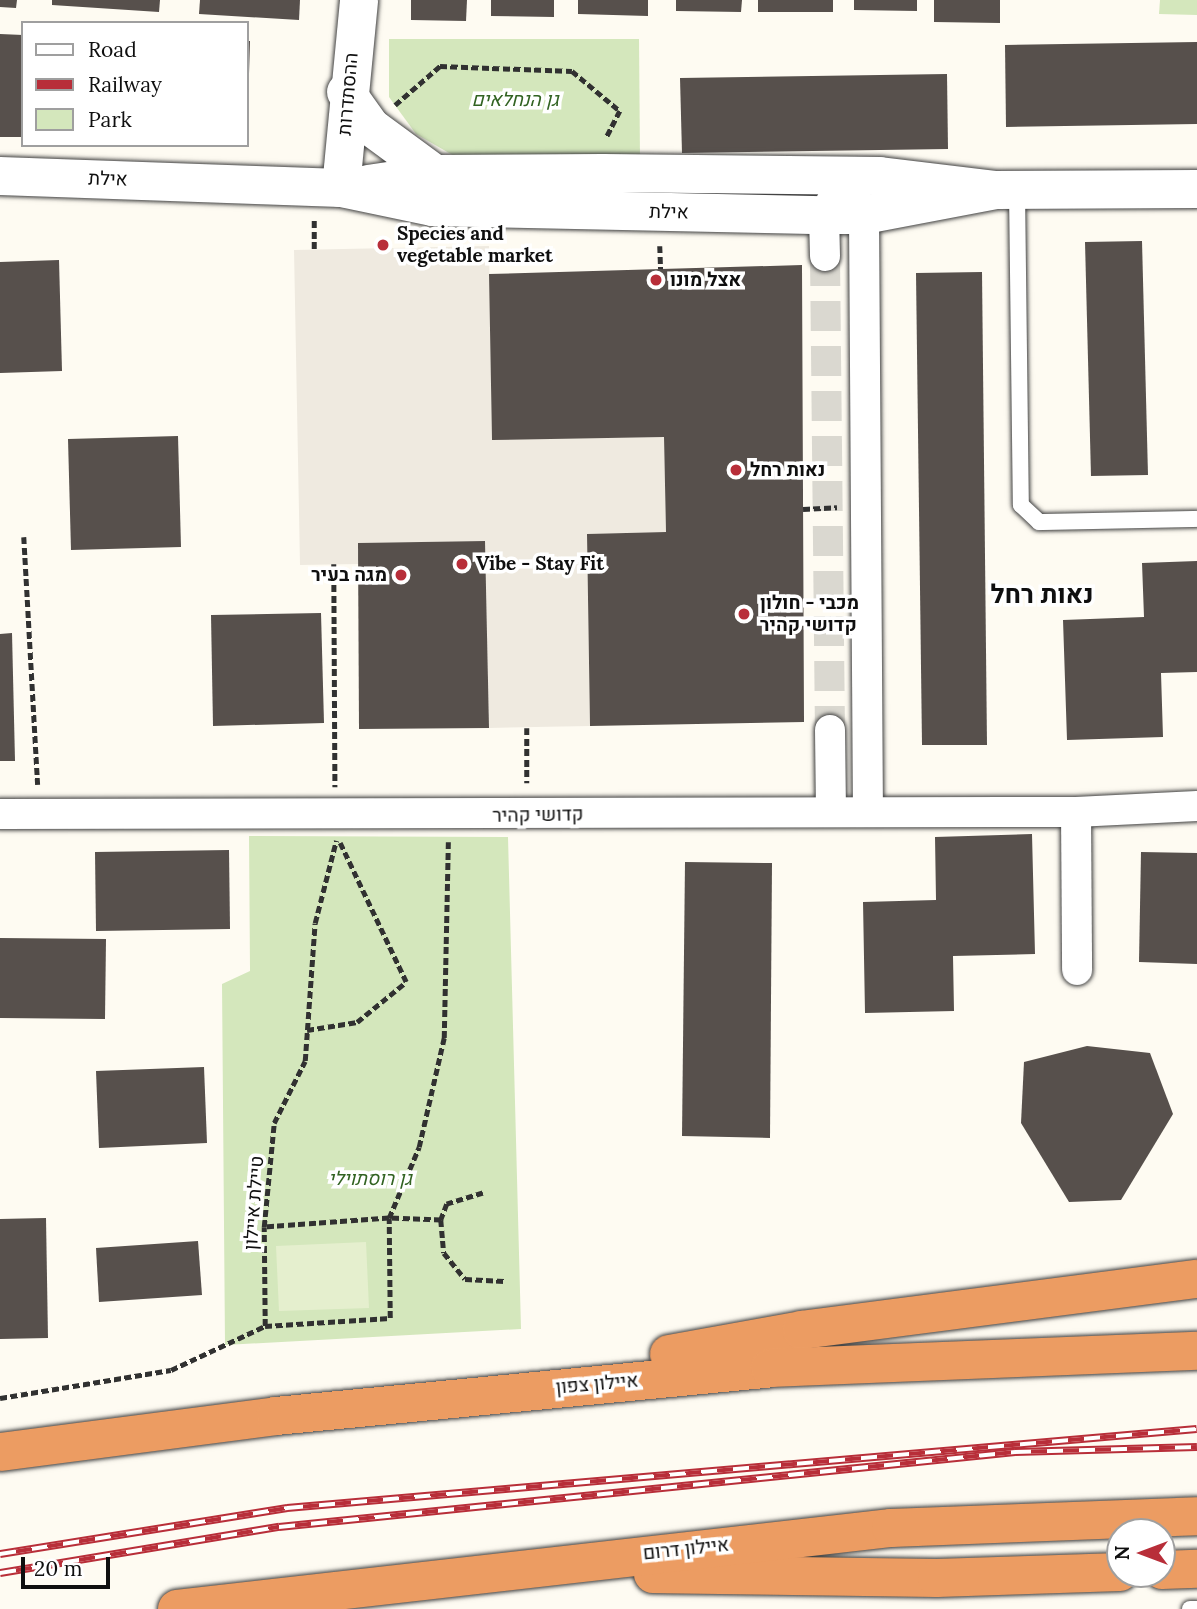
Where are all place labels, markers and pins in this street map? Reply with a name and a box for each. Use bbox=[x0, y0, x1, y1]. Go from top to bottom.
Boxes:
place label: Species and vegetable market bbox=[397, 223, 553, 267]
marker: Species and vegetable market bbox=[375, 237, 391, 253]
place label: אצל מונו bbox=[670, 269, 741, 291]
marker: אצל מונו bbox=[648, 272, 664, 288]
place label: נאות רחל bbox=[750, 459, 825, 481]
marker: נאות רחל bbox=[728, 462, 744, 478]
place label: Vibe - Stay Fit bbox=[476, 553, 604, 575]
marker: Vibe - Stay Fit bbox=[454, 556, 470, 572]
place label: מגה בעיר bbox=[311, 564, 387, 586]
marker: מגה בעיר bbox=[393, 567, 409, 583]
place label: מכבי - חולון קדושי קהיר bbox=[760, 592, 859, 636]
marker: מכבי - חולון קדושי קהיר bbox=[734, 604, 754, 624]

